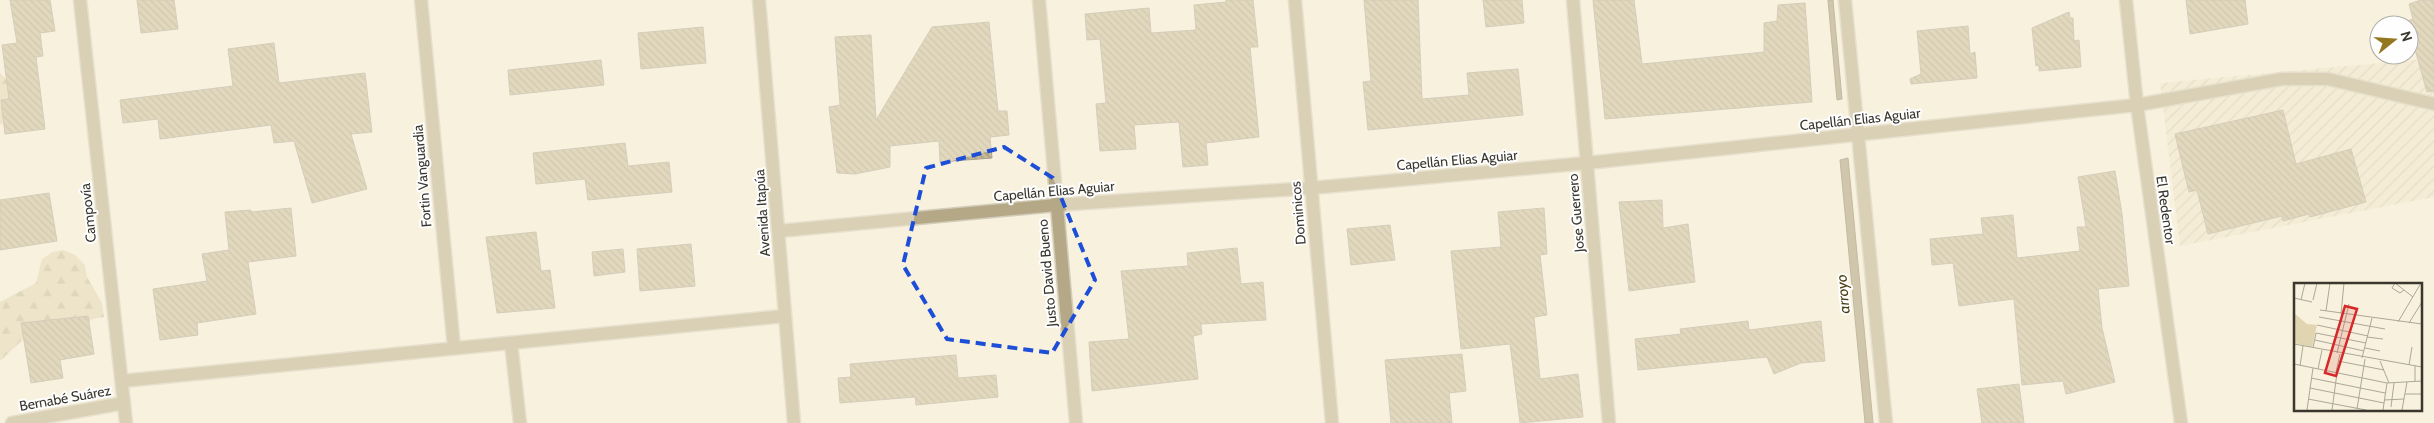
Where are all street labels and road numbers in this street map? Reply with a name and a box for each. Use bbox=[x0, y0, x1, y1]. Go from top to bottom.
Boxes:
street label: Capellán Elias Aguiar bbox=[1799, 104, 1922, 134]
street label: Fortin Vanguardia bbox=[409, 124, 435, 228]
street label: Capellán Elias Aguiar bbox=[1396, 146, 1519, 174]
street label: Avenida Itapúa bbox=[750, 169, 774, 257]
street label: Jose Guerrero bbox=[1564, 173, 1588, 254]
street label: El Redentor bbox=[2152, 175, 2180, 246]
street label: Capellán Elias Aguiar bbox=[993, 177, 1116, 205]
street label: Dominicos bbox=[1286, 180, 1310, 245]
street label: Campovía bbox=[76, 182, 100, 244]
street label: Justo David Bueno bbox=[1033, 218, 1061, 328]
street label: Bernabé Suárez bbox=[18, 381, 113, 415]

